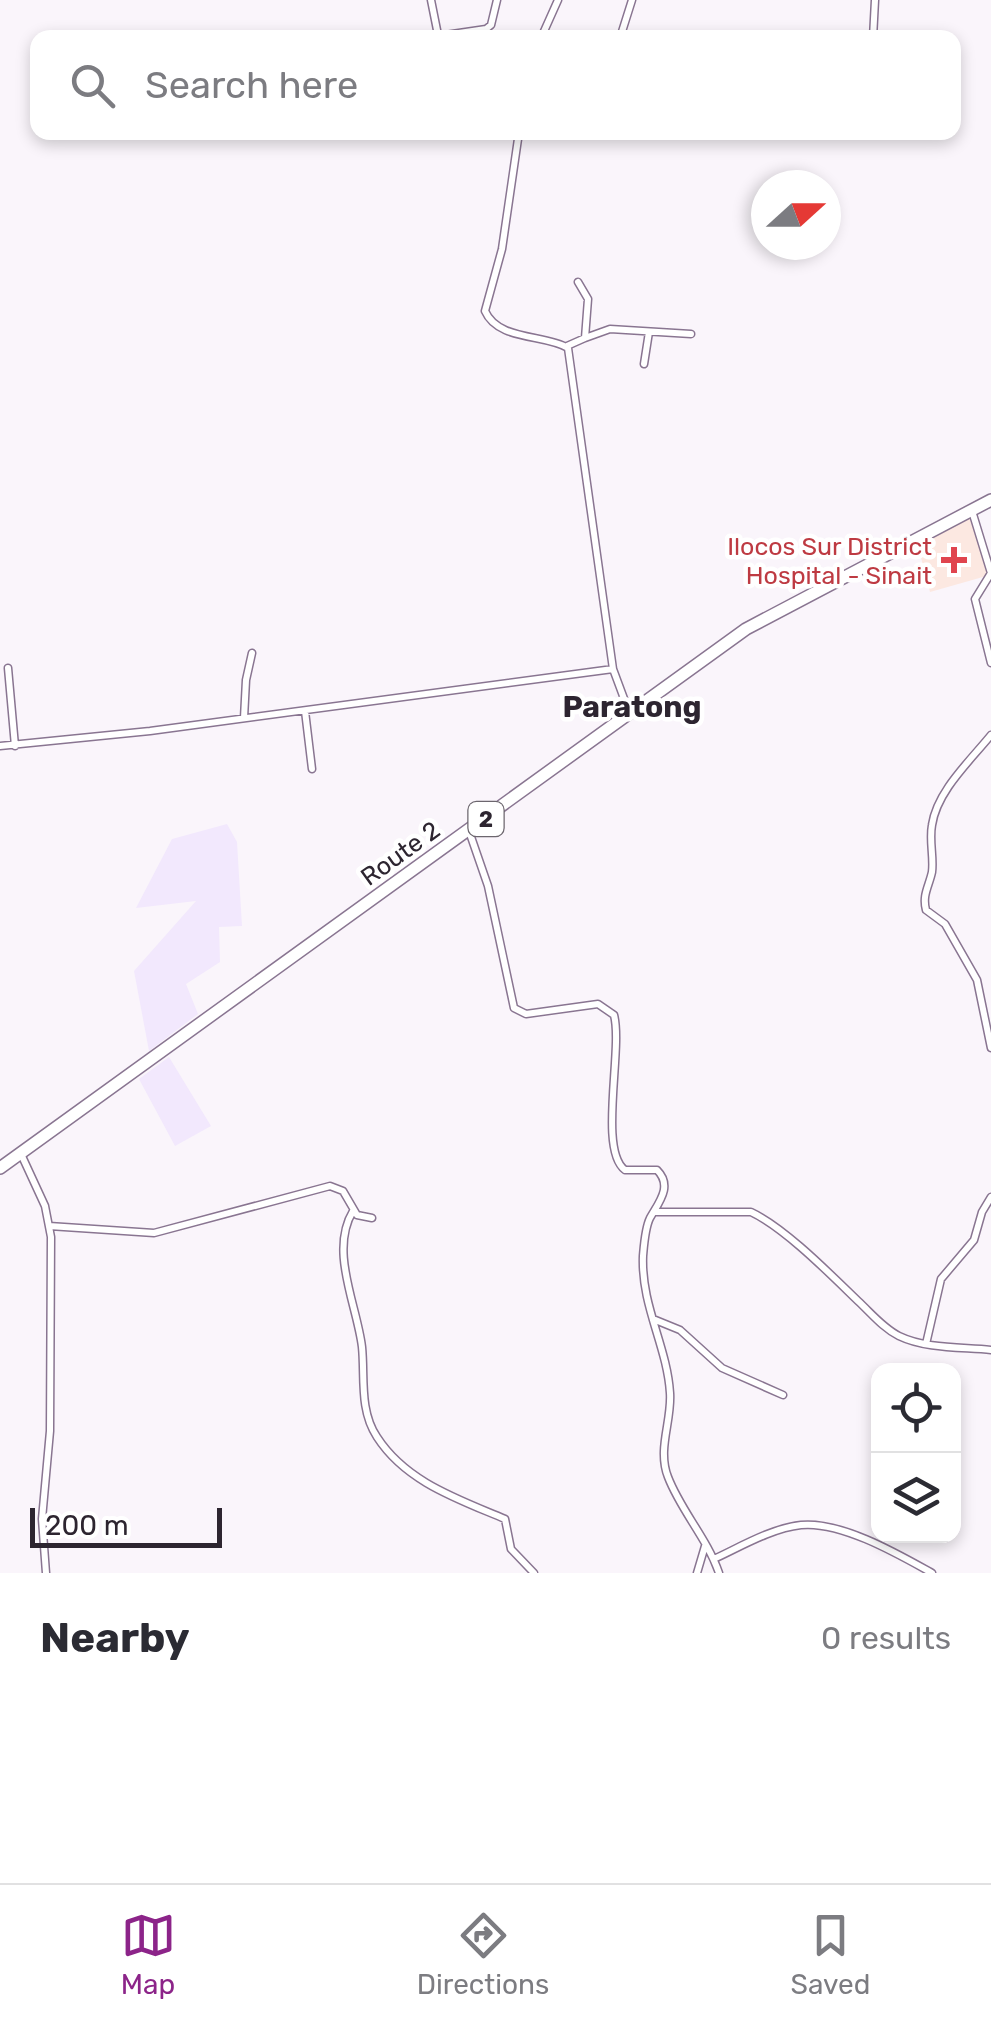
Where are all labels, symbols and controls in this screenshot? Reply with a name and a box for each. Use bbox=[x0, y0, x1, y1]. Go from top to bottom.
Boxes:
search box bbox=[30, 30, 961, 140]
icon: search bbox=[65, 58, 120, 113]
text: Search here bbox=[145, 62, 358, 108]
north arrow bbox=[751, 170, 841, 260]
place label: Ilocos Sur District Hospital - Sinait bbox=[727, 532, 932, 590]
marker: Ilocos Sur District Hospital - Sinait bbox=[941, 547, 967, 573]
district label: Paratong bbox=[562, 689, 702, 725]
road number: 2 bbox=[468, 802, 504, 836]
street label: Route 2 bbox=[355, 815, 445, 892]
map controls bbox=[871, 1363, 961, 1543]
button: locate bbox=[871, 1363, 961, 1453]
button: layers bbox=[871, 1453, 961, 1543]
scale bar bbox=[30, 1503, 222, 1548]
text: 200 m bbox=[45, 1509, 129, 1542]
text: Nearby bbox=[40, 1613, 190, 1663]
text: 0 results bbox=[821, 1619, 951, 1657]
tab: Map bbox=[121, 1908, 176, 2001]
tab: Directions bbox=[417, 1908, 549, 2001]
tab: Saved bbox=[790, 1908, 870, 2001]

